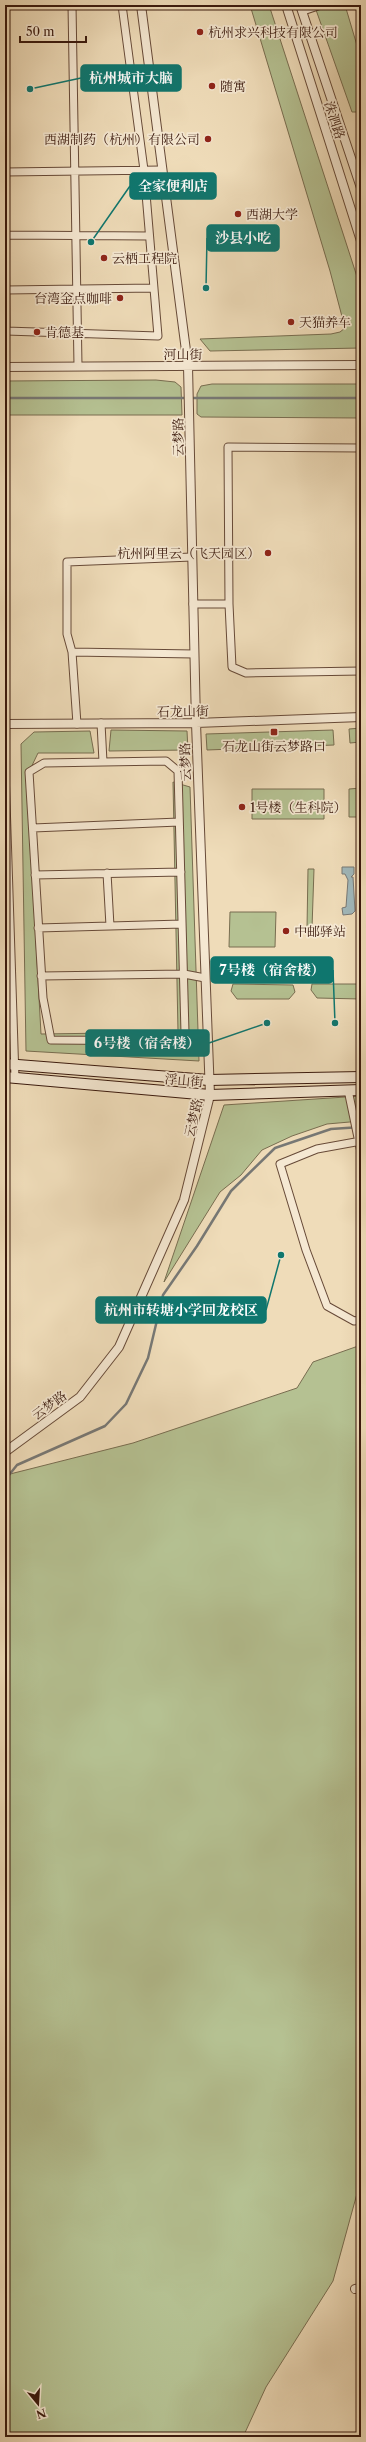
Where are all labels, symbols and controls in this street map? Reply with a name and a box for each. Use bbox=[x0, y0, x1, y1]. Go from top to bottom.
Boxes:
scale bar bbox=[20, 18, 86, 44]
text: 50 m bbox=[26, 24, 55, 39]
place label: 杭州求兴科技有限公司 bbox=[208, 24, 338, 40]
marker: 杭州求兴科技有限公司 bbox=[195, 27, 205, 37]
callout: 杭州城市大脑 bbox=[81, 65, 181, 91]
text: 杭州城市大脑 bbox=[89, 69, 173, 87]
place label: 随寓 bbox=[220, 78, 246, 94]
marker: 随寓 bbox=[207, 81, 217, 91]
street label: 洙泗路 bbox=[321, 99, 349, 141]
place label: 西湖制药（杭州）有限公司 bbox=[44, 131, 200, 147]
marker: 西湖制药（杭州）有限公司 bbox=[203, 134, 213, 144]
callout: 全家便利店 bbox=[130, 173, 216, 199]
text: 全家便利店 bbox=[138, 177, 208, 195]
place label: 西湖大学 bbox=[246, 206, 298, 222]
marker: 西湖大学 bbox=[233, 209, 243, 219]
callout: 沙县小吃 bbox=[207, 225, 279, 251]
text: 沙县小吃 bbox=[215, 229, 271, 247]
place label: 云栖工程院 bbox=[112, 250, 177, 266]
marker: 云栖工程院 bbox=[99, 253, 109, 263]
place label: 台湾金点咖啡 bbox=[34, 290, 112, 306]
marker: 台湾金点咖啡 bbox=[115, 293, 125, 303]
place label: 天猫养车 bbox=[299, 314, 351, 330]
marker: 天猫养车 bbox=[286, 317, 296, 327]
place label: 肯德基 bbox=[45, 324, 84, 340]
marker: 肯德基 bbox=[32, 327, 42, 337]
street label: 河山街 bbox=[163, 346, 203, 362]
street label: 云梦路 bbox=[170, 417, 186, 457]
place label: 杭州阿里云（飞天园区） bbox=[117, 545, 260, 561]
marker: 杭州阿里云（飞天园区） bbox=[263, 548, 273, 558]
street label: 石龙山街 bbox=[157, 703, 209, 719]
marker: 石龙山街云梦路口 bbox=[269, 727, 279, 737]
place label: 石龙山街云梦路口 bbox=[222, 738, 326, 754]
street label: 云梦路 bbox=[176, 742, 194, 782]
place label: 1号楼（生科院） bbox=[250, 799, 346, 815]
marker: 1号楼（生科院） bbox=[237, 802, 247, 812]
place label: 中邮驿站 bbox=[294, 923, 346, 939]
marker: 中邮驿站 bbox=[281, 926, 291, 936]
callout: 7号楼（宿舍楼） bbox=[211, 957, 333, 983]
text: 7号楼（宿舍楼） bbox=[219, 961, 325, 979]
callout: 6号楼（宿舍楼） bbox=[86, 1030, 209, 1056]
text: 6号楼（宿舍楼） bbox=[94, 1034, 200, 1052]
street label: 浮山街 bbox=[164, 1070, 204, 1090]
street label: 云梦路 bbox=[181, 1097, 205, 1139]
callout: 杭州市转塘小学回龙校区 bbox=[96, 1297, 266, 1323]
text: 杭州市转塘小学回龙校区 bbox=[104, 1301, 258, 1319]
street label: 云梦路 bbox=[29, 1387, 69, 1423]
north arrow bbox=[18, 2384, 58, 2424]
text: N bbox=[34, 2405, 48, 2422]

